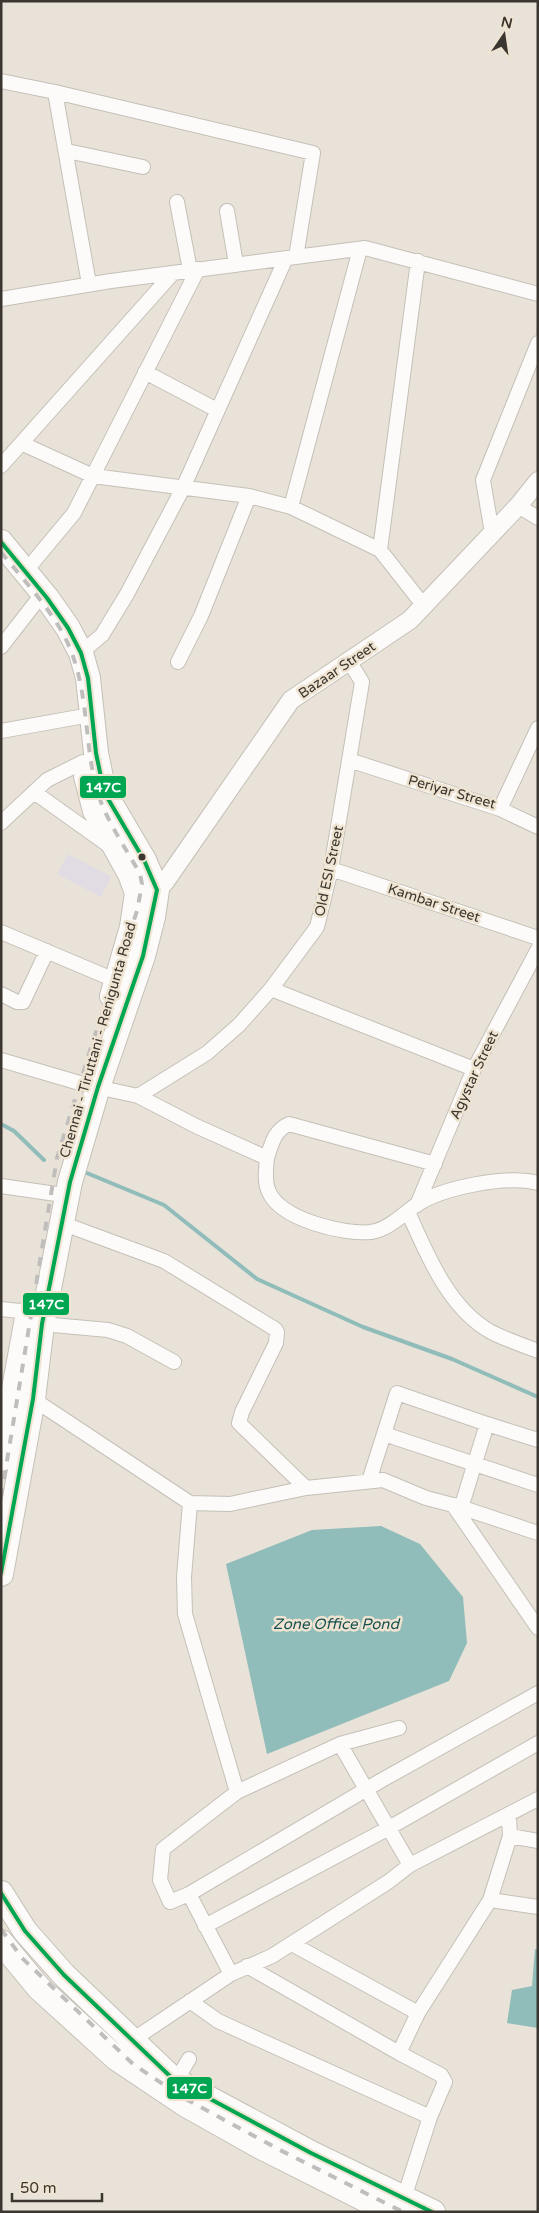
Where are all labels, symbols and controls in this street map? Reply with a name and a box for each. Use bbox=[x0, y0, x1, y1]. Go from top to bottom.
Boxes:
north arrow bbox=[479, 10, 529, 60]
text: N bbox=[499, 13, 514, 32]
street label: Bazaar Street bbox=[295, 638, 379, 702]
street label: Periyar Street bbox=[406, 771, 498, 813]
line badge: 147C bbox=[79, 775, 127, 799]
text: 147C bbox=[85, 779, 121, 796]
street label: Old ESI Street bbox=[311, 823, 347, 918]
unlabelled marker bbox=[137, 852, 147, 862]
street label: Kambar Street bbox=[386, 880, 483, 926]
street label: Chennai - Tiruttani - Renigunta Road bbox=[56, 920, 140, 1160]
street label: Agystar Street bbox=[446, 1028, 502, 1122]
line badge: 147C bbox=[22, 1292, 70, 1316]
text: 147C bbox=[28, 1296, 64, 1313]
water label: Zone Office Pond bbox=[273, 1615, 400, 1633]
line badge: 147C bbox=[166, 2076, 213, 2100]
text: 147C bbox=[171, 2080, 207, 2097]
scale bar bbox=[12, 2170, 102, 2202]
text: 50 m bbox=[20, 2179, 57, 2197]

